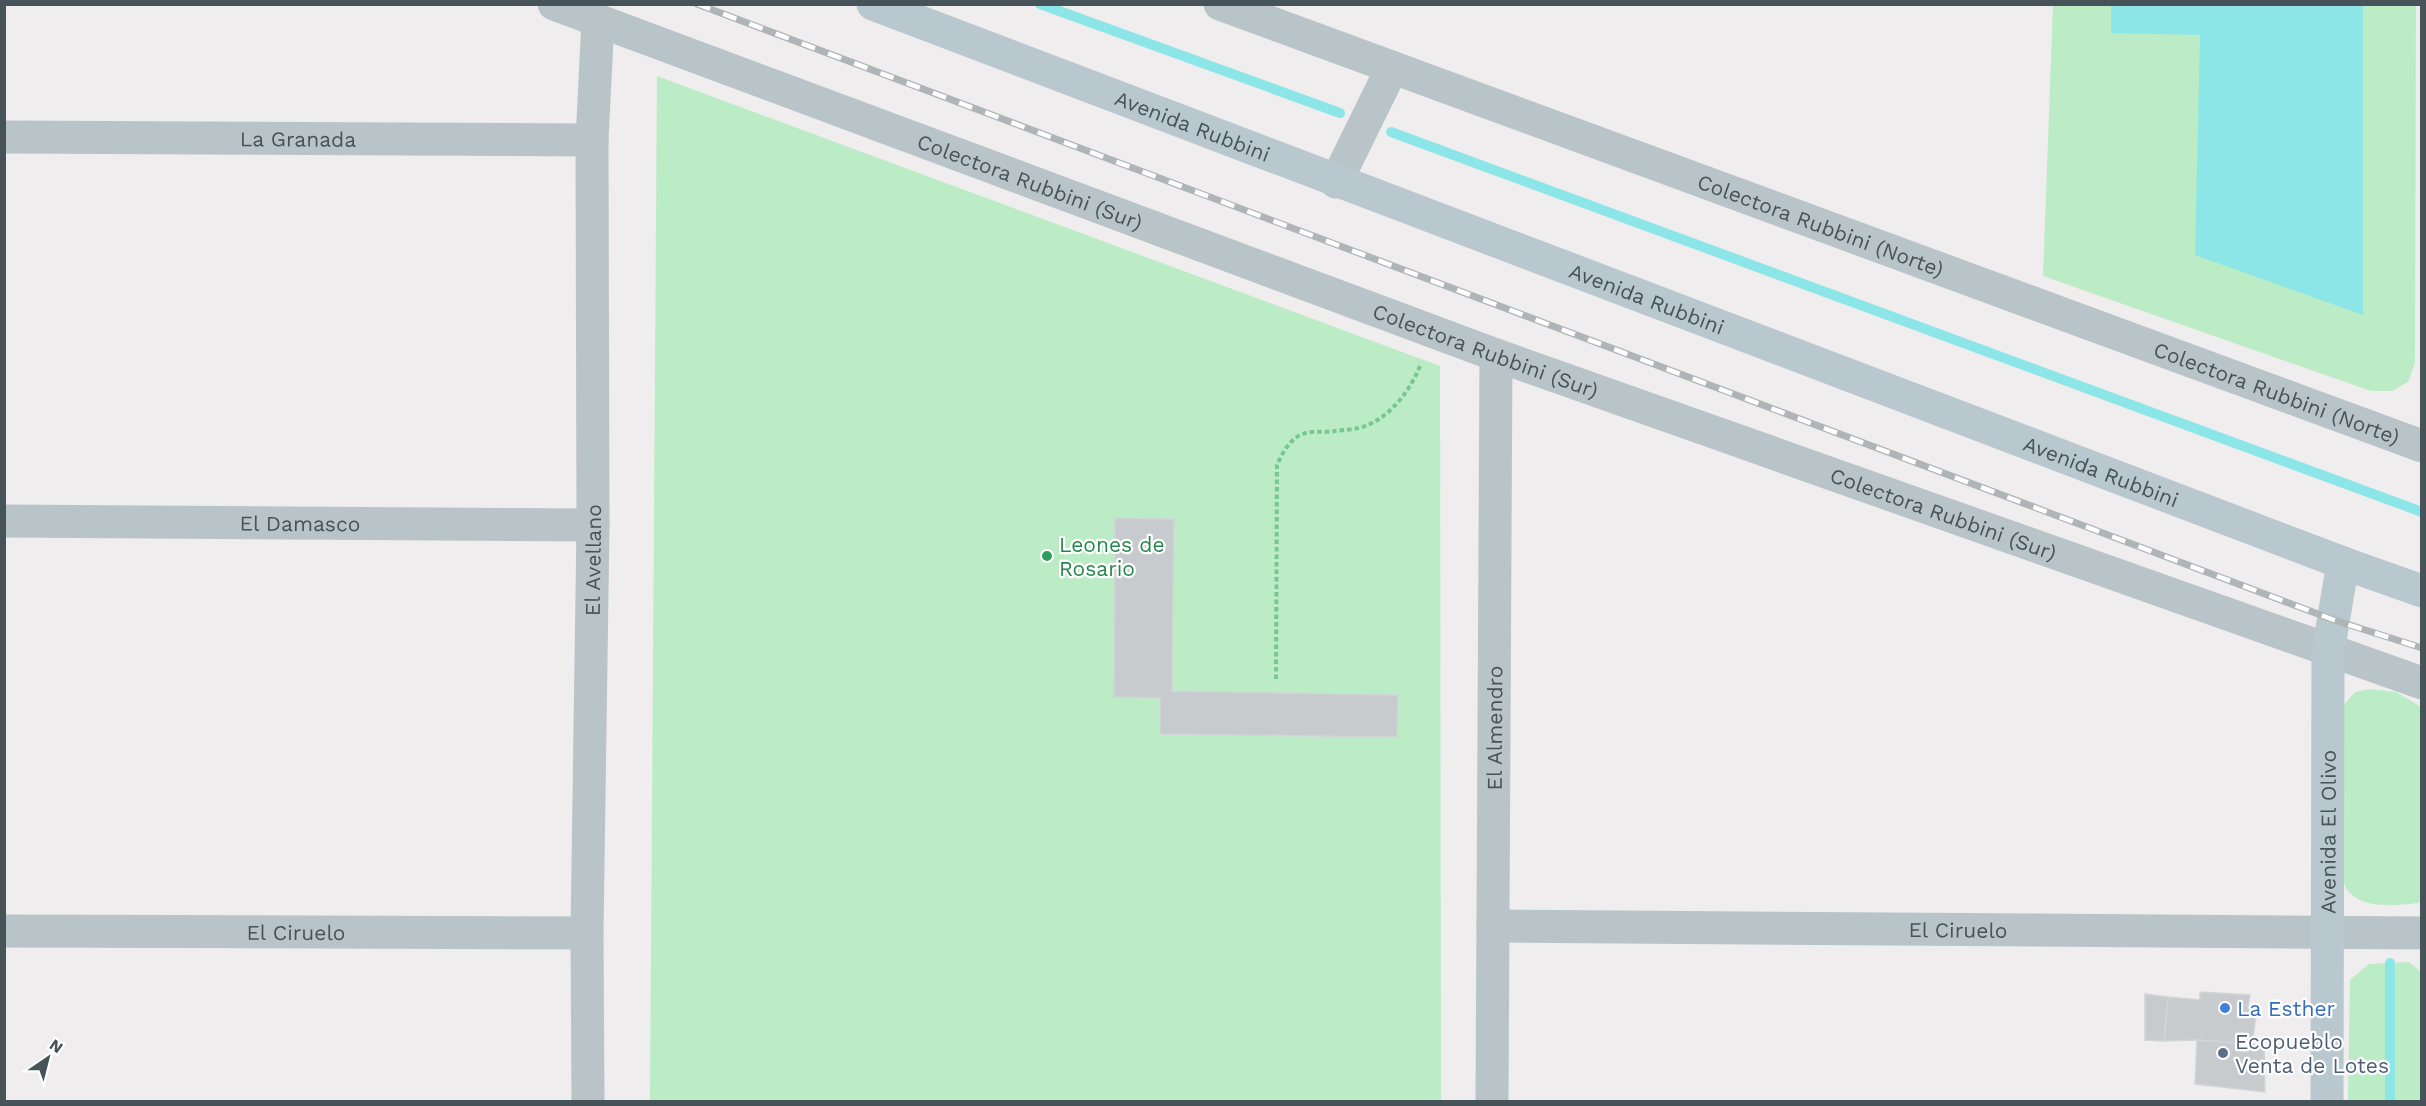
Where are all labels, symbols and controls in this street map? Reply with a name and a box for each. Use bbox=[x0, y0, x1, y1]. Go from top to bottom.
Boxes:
street label: Avenida Rubbini bbox=[1112, 85, 1274, 166]
street label: La Granada bbox=[240, 126, 356, 151]
street label: Colectora Rubbini (Sur) bbox=[914, 128, 1146, 235]
street label: Colectora Rubbini (Norte) bbox=[1694, 168, 1947, 282]
street label: Avenida Rubbini bbox=[1566, 258, 1728, 339]
street label: Colectora Rubbini (Sur) bbox=[1369, 298, 1602, 403]
street label: Colectora Rubbini (Norte) bbox=[2150, 336, 2403, 449]
street label: Avenida Rubbini bbox=[2020, 430, 2182, 512]
street label: Colectora Rubbini (Sur) bbox=[1827, 462, 2060, 565]
street label: El Avellano bbox=[579, 504, 606, 616]
street label: El Damasco bbox=[240, 510, 360, 536]
place label: Leones de Rosario bbox=[1059, 532, 1165, 581]
marker: Leones de Rosario bbox=[1040, 549, 1054, 563]
street label: El Almendro bbox=[1481, 665, 1507, 791]
street label: Avenida El Olivo bbox=[2315, 750, 2340, 914]
street label: El Ciruelo bbox=[1908, 917, 2008, 942]
street label: El Ciruelo bbox=[246, 919, 346, 945]
place label: La Esther bbox=[2237, 996, 2336, 1021]
marker: La Esther bbox=[2218, 1001, 2232, 1015]
north arrow bbox=[18, 1028, 78, 1088]
place label: Ecopueblo Venta de Lotes bbox=[2235, 1029, 2389, 1078]
text: N bbox=[46, 1035, 67, 1057]
marker: Ecopueblo Venta de Lotes bbox=[2216, 1046, 2230, 1060]

